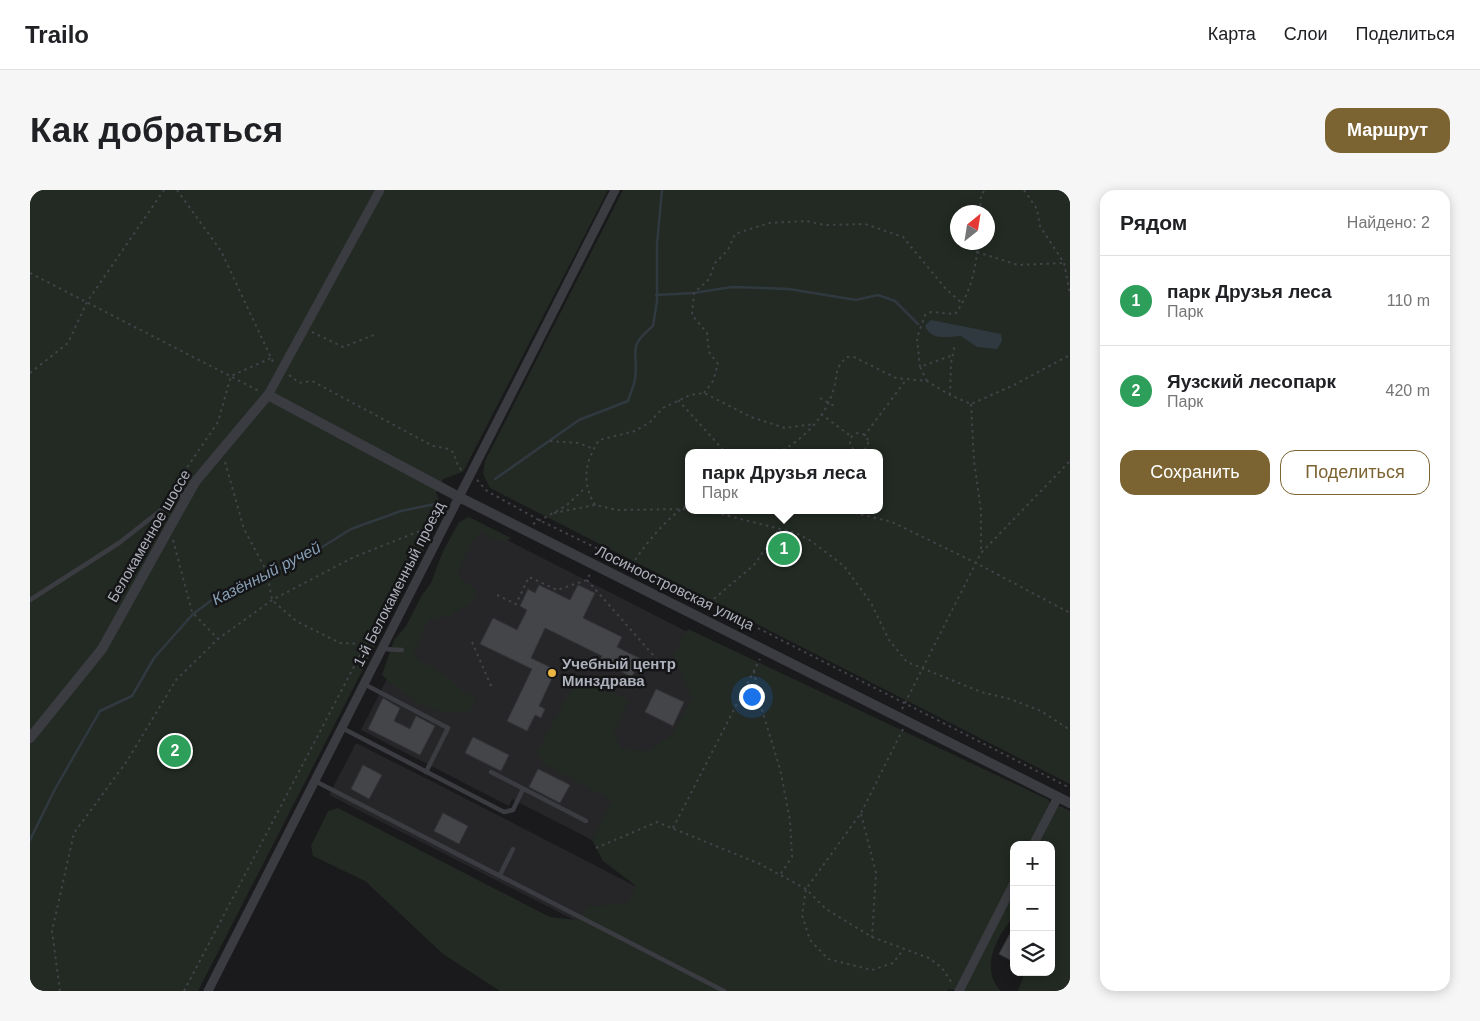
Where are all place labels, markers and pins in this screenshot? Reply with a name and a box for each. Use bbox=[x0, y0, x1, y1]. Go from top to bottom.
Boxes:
pin: 1 bbox=[768, 530, 800, 568]
place label: Учебный центр Минздрава bbox=[562, 655, 676, 689]
marker: Учебный центр Минздрава bbox=[546, 667, 558, 679]
pin: 2 bbox=[159, 732, 191, 770]

